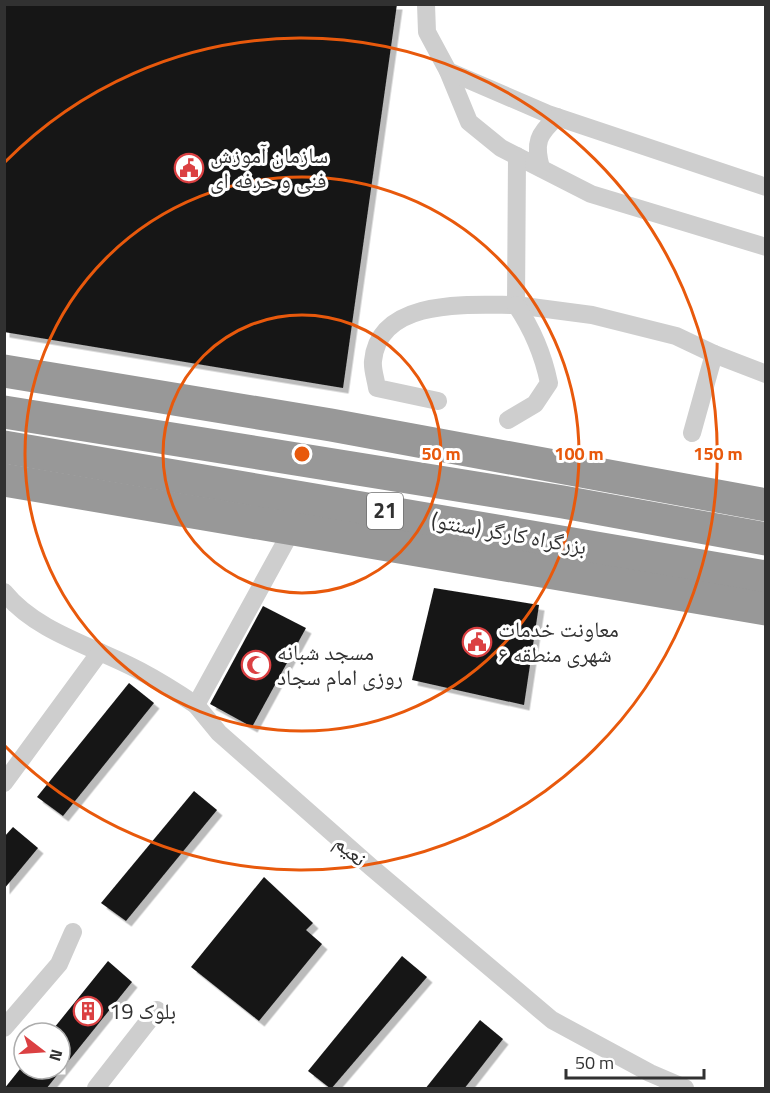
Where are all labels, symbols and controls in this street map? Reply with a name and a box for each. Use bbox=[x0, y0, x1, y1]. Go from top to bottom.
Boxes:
place label: سازمان آموزش فنی و حرفه ای bbox=[210, 138, 328, 197]
public building icon: سازمان آموزش فنی و حرفه ای bbox=[173, 152, 205, 184]
text: 50 m bbox=[421, 440, 461, 467]
text: 100 m bbox=[554, 440, 604, 467]
text: 150 m bbox=[693, 440, 743, 467]
centre of rings bbox=[292, 444, 312, 464]
road number: 21 bbox=[367, 493, 403, 529]
street label: بزرگراه کارگر (سنتو) bbox=[429, 503, 589, 563]
place label: معاونت خدمات شهری منطقه ۶ bbox=[498, 612, 619, 671]
public building icon: معاونت خدمات شهری منطقه ۶ bbox=[461, 626, 493, 658]
place label: مسجد شبانه روزی امام سجاد bbox=[277, 635, 403, 694]
mosque icon: مسجد شبانه روزی امام سجاد bbox=[240, 649, 272, 681]
street label: نعیم bbox=[327, 826, 375, 874]
place label: بلوک 19 bbox=[109, 994, 176, 1028]
building icon: بلوک 19 bbox=[72, 995, 104, 1027]
north arrow bbox=[12, 1021, 72, 1081]
scale bar bbox=[566, 1042, 704, 1080]
text: N bbox=[43, 1047, 69, 1064]
text: 50 m bbox=[575, 1049, 614, 1076]

